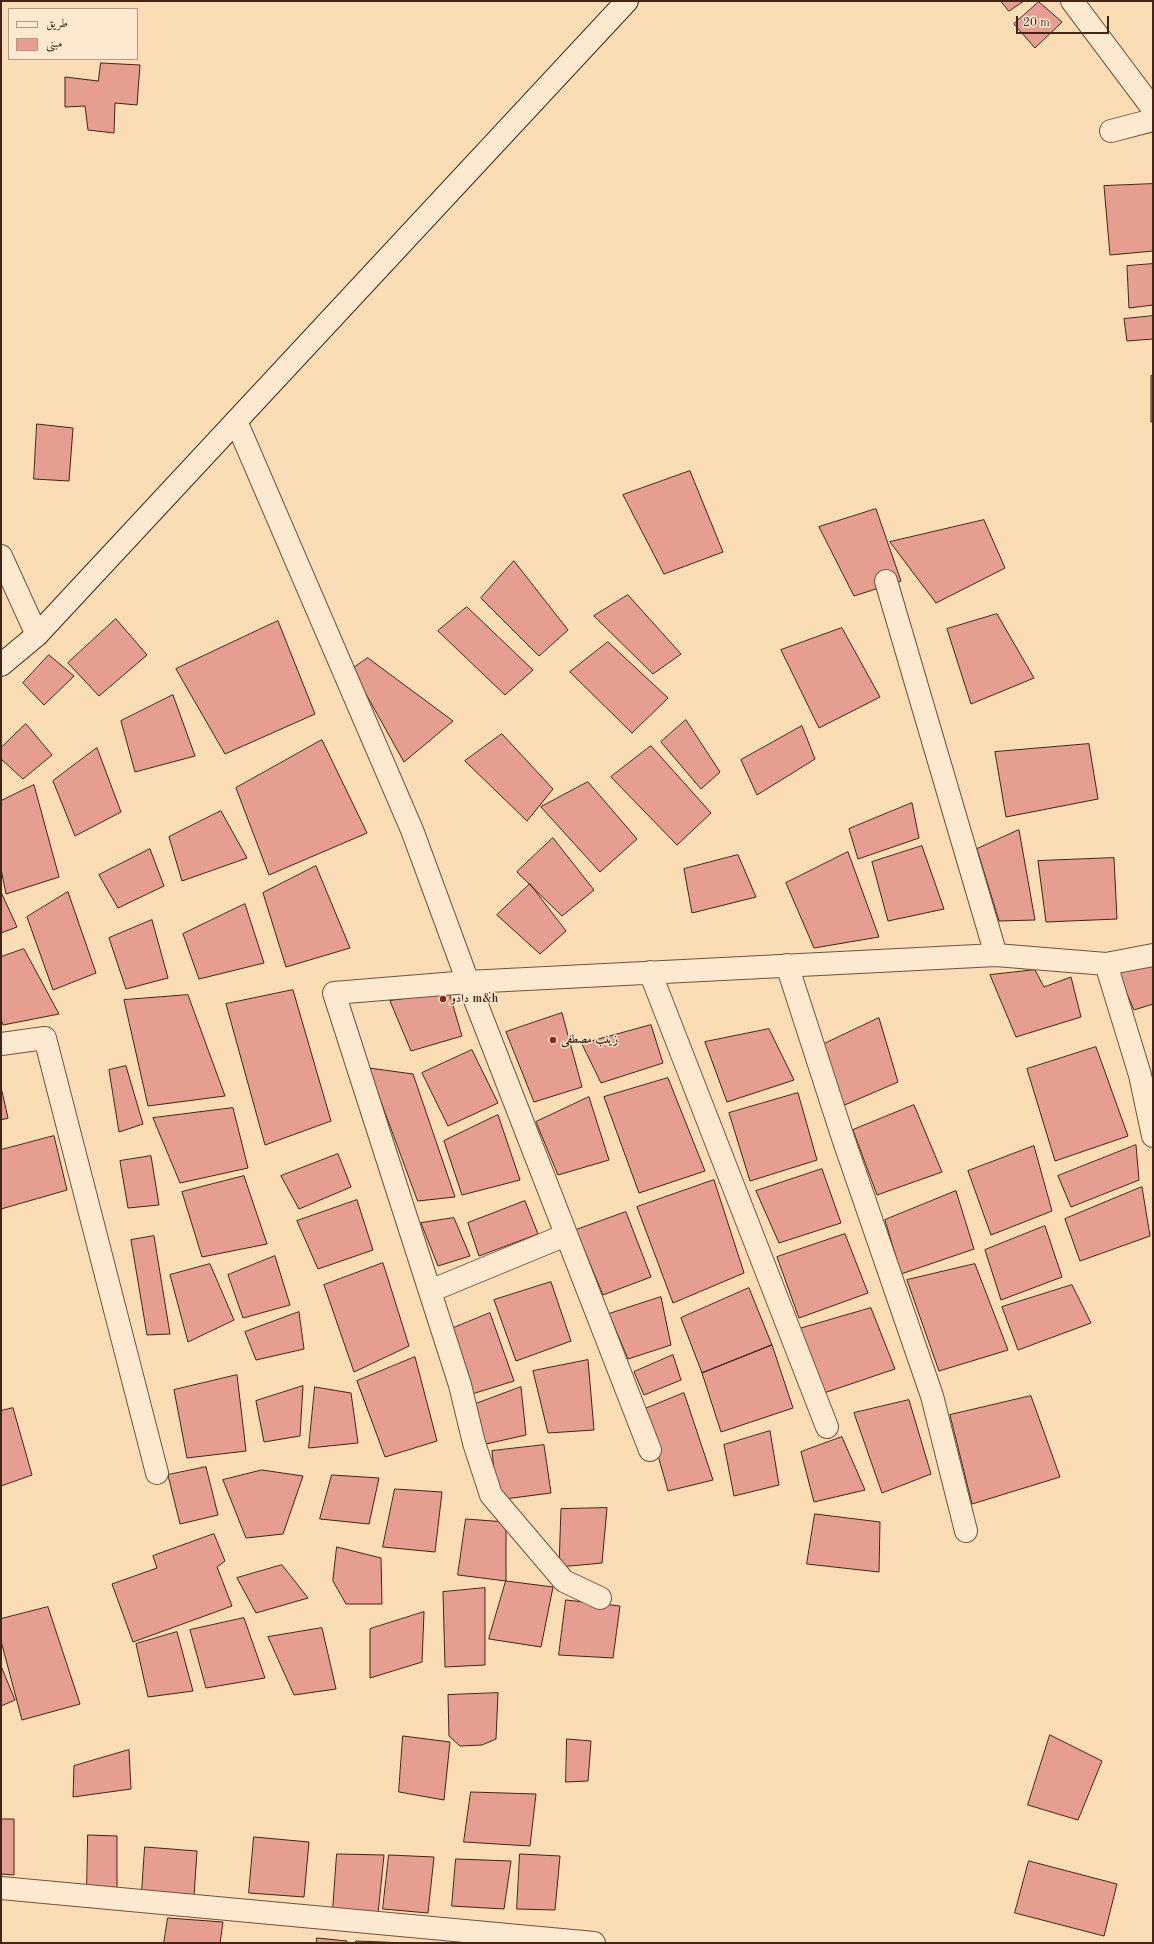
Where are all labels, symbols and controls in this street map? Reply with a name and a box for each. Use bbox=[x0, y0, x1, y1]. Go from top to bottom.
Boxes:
legend bbox=[8, 8, 138, 60]
scale bar bbox=[1018, 8, 1111, 34]
text: 20 m bbox=[1023, 17, 1050, 29]
text: طريق bbox=[46, 18, 68, 30]
text: مبنى bbox=[46, 38, 62, 50]
place label: دادو m&h bbox=[451, 992, 498, 1006]
marker: دادو m&h bbox=[438, 994, 448, 1004]
place label: زينب مصطفى bbox=[561, 1033, 618, 1047]
marker: زينب مصطفى bbox=[548, 1035, 558, 1045]

